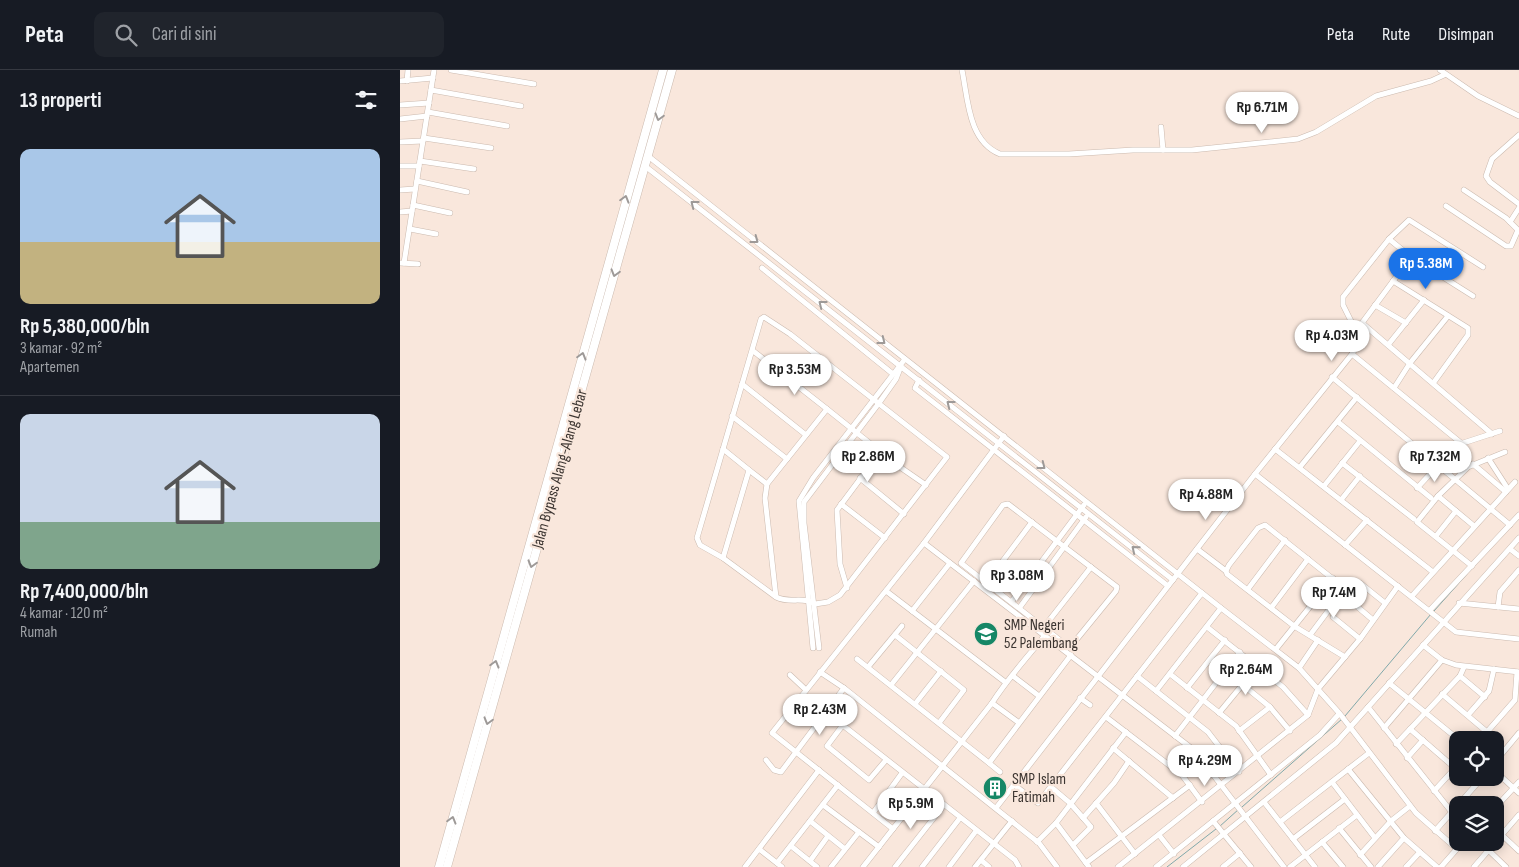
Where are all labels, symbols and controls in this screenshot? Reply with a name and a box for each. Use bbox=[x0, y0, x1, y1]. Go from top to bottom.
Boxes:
search box bbox=[94, 12, 444, 57]
text: Peta bbox=[25, 20, 64, 49]
icon: search bbox=[112, 21, 140, 49]
text: Cari di sini bbox=[152, 23, 217, 46]
text: Peta bbox=[1327, 24, 1354, 45]
text: Rute bbox=[1382, 24, 1410, 45]
text: Disimpan bbox=[1438, 24, 1494, 45]
icon: filters bbox=[352, 86, 380, 114]
text: 13 properti bbox=[20, 88, 101, 113]
pin: Rp 6.71M bbox=[1210, 92, 1314, 134]
text: Rp 6.71M bbox=[1237, 98, 1288, 117]
one-way arrow bbox=[654, 112, 664, 120]
icon: home bbox=[155, 181, 245, 271]
one-way arrow bbox=[620, 195, 630, 203]
one-way arrow bbox=[690, 201, 700, 210]
one-way arrow bbox=[749, 234, 759, 243]
pin: Rp 5.38M bbox=[1374, 248, 1478, 290]
text: Rp 5.38M bbox=[1400, 254, 1452, 273]
one-way arrow bbox=[610, 269, 620, 277]
one-way arrow bbox=[819, 301, 828, 309]
text: Rp 5,380,000/bln bbox=[20, 314, 150, 339]
pin: Rp 4.03M bbox=[1280, 320, 1384, 362]
text: Rp 4.03M bbox=[1306, 326, 1358, 345]
one-way arrow bbox=[877, 335, 886, 344]
text: 3 kamar · 92 m² bbox=[20, 339, 102, 358]
one-way arrow bbox=[577, 352, 587, 360]
pin: Rp 3.53M bbox=[743, 354, 847, 396]
text: Apartemen bbox=[20, 358, 79, 377]
text: Rp 3.53M bbox=[769, 360, 821, 379]
street label: Jalan Bypass Alang-Alang Lebar bbox=[528, 387, 592, 552]
one-way arrow bbox=[946, 401, 956, 410]
pin: Rp 2.86M bbox=[816, 440, 920, 483]
pin: Rp 7.32M bbox=[1383, 440, 1487, 483]
icon: home bbox=[155, 447, 245, 537]
text: Rp 2.86M bbox=[841, 447, 895, 466]
text: Rp 7.32M bbox=[1410, 447, 1460, 466]
one-way arrow bbox=[1036, 461, 1045, 469]
pin: Rp 4.88M bbox=[1154, 478, 1258, 521]
text: Rp 4.88M bbox=[1179, 485, 1233, 504]
one-way arrow bbox=[1132, 546, 1141, 555]
one-way arrow bbox=[528, 560, 538, 568]
pin: Rp 3.08M bbox=[965, 560, 1069, 602]
text: Rp 3.08M bbox=[990, 566, 1044, 585]
pin: Rp 7.4M bbox=[1288, 576, 1380, 619]
text: Rp 7,400,000/bln bbox=[20, 579, 148, 604]
text: Rp 7.4M bbox=[1312, 583, 1356, 602]
text: 4 kamar · 120 m² bbox=[20, 604, 108, 623]
place label: SMP Negeri 52 Palembang bbox=[1004, 616, 1078, 653]
school or university icon: SMP Negeri 52 Palembang bbox=[973, 621, 999, 647]
text: Rumah bbox=[20, 623, 57, 642]
pin: Rp 2.64M bbox=[1194, 654, 1298, 696]
one-way arrow bbox=[490, 660, 500, 668]
text: Rp 2.64M bbox=[1220, 660, 1272, 679]
pin: Rp 2.43M bbox=[768, 694, 872, 736]
text: Rp 2.43M bbox=[794, 700, 846, 719]
one-way arrow bbox=[484, 716, 494, 724]
map controls bbox=[1449, 731, 1504, 851]
button: locate bbox=[1449, 731, 1504, 786]
pin: Rp 4.29M bbox=[1153, 744, 1257, 787]
text: Rp 4.29M bbox=[1178, 751, 1232, 770]
place label: SMP Islam Fatimah bbox=[1012, 770, 1066, 807]
building icon: SMP Islam Fatimah bbox=[982, 775, 1008, 801]
pin: Rp 5.9M bbox=[865, 788, 957, 830]
text: Rp 5.9M bbox=[888, 794, 934, 813]
button: layers bbox=[1449, 796, 1504, 851]
one-way arrow bbox=[446, 816, 456, 825]

